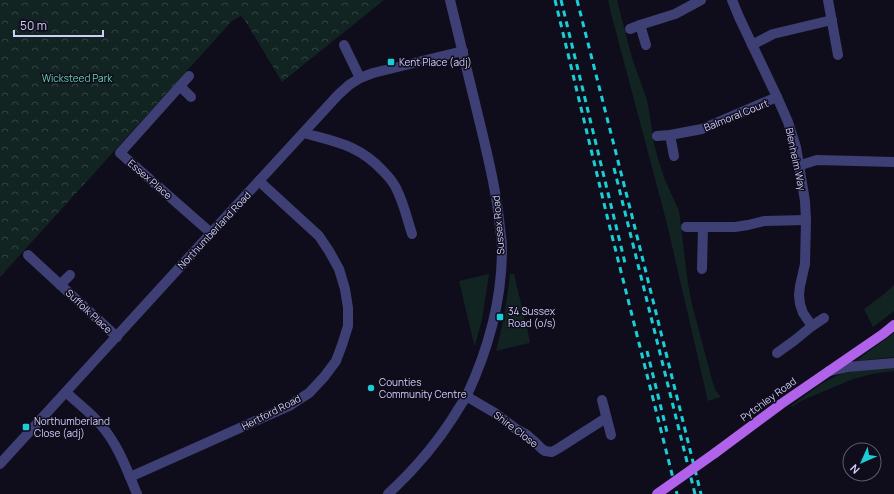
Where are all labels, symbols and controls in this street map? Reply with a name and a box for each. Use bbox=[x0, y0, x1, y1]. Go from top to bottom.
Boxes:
scale bar bbox=[14, 12, 103, 38]
text: 50 m bbox=[20, 17, 47, 34]
place label: Kent Place (adj) bbox=[399, 55, 472, 69]
marker: Kent Place (adj) bbox=[386, 57, 396, 67]
park label: Wicksteed Park bbox=[42, 71, 113, 85]
street label: Balmoral Court bbox=[702, 96, 770, 134]
street label: Blenheim Way bbox=[782, 126, 810, 193]
street label: Essex Place bbox=[125, 156, 175, 202]
street label: Northumberland Road bbox=[174, 188, 254, 272]
street label: Sussex Road bbox=[488, 195, 508, 255]
street label: Suffolk Place bbox=[63, 286, 115, 336]
place label: 34 Sussex Road (o/s) bbox=[508, 304, 556, 330]
marker: 34 Sussex Road (o/s) bbox=[495, 312, 505, 322]
street label: Pytchley Road bbox=[737, 374, 799, 424]
place label: Counties Community Centre bbox=[379, 375, 467, 401]
marker: Counties Community Centre bbox=[366, 383, 376, 393]
street label: Hertford Road bbox=[239, 391, 303, 433]
street label: Shire Close bbox=[491, 408, 541, 450]
place label: Northumberland Close (adj) bbox=[34, 414, 110, 440]
marker: Northumberland Close (adj) bbox=[21, 422, 31, 432]
north arrow bbox=[842, 442, 882, 482]
text: N bbox=[846, 461, 863, 478]

